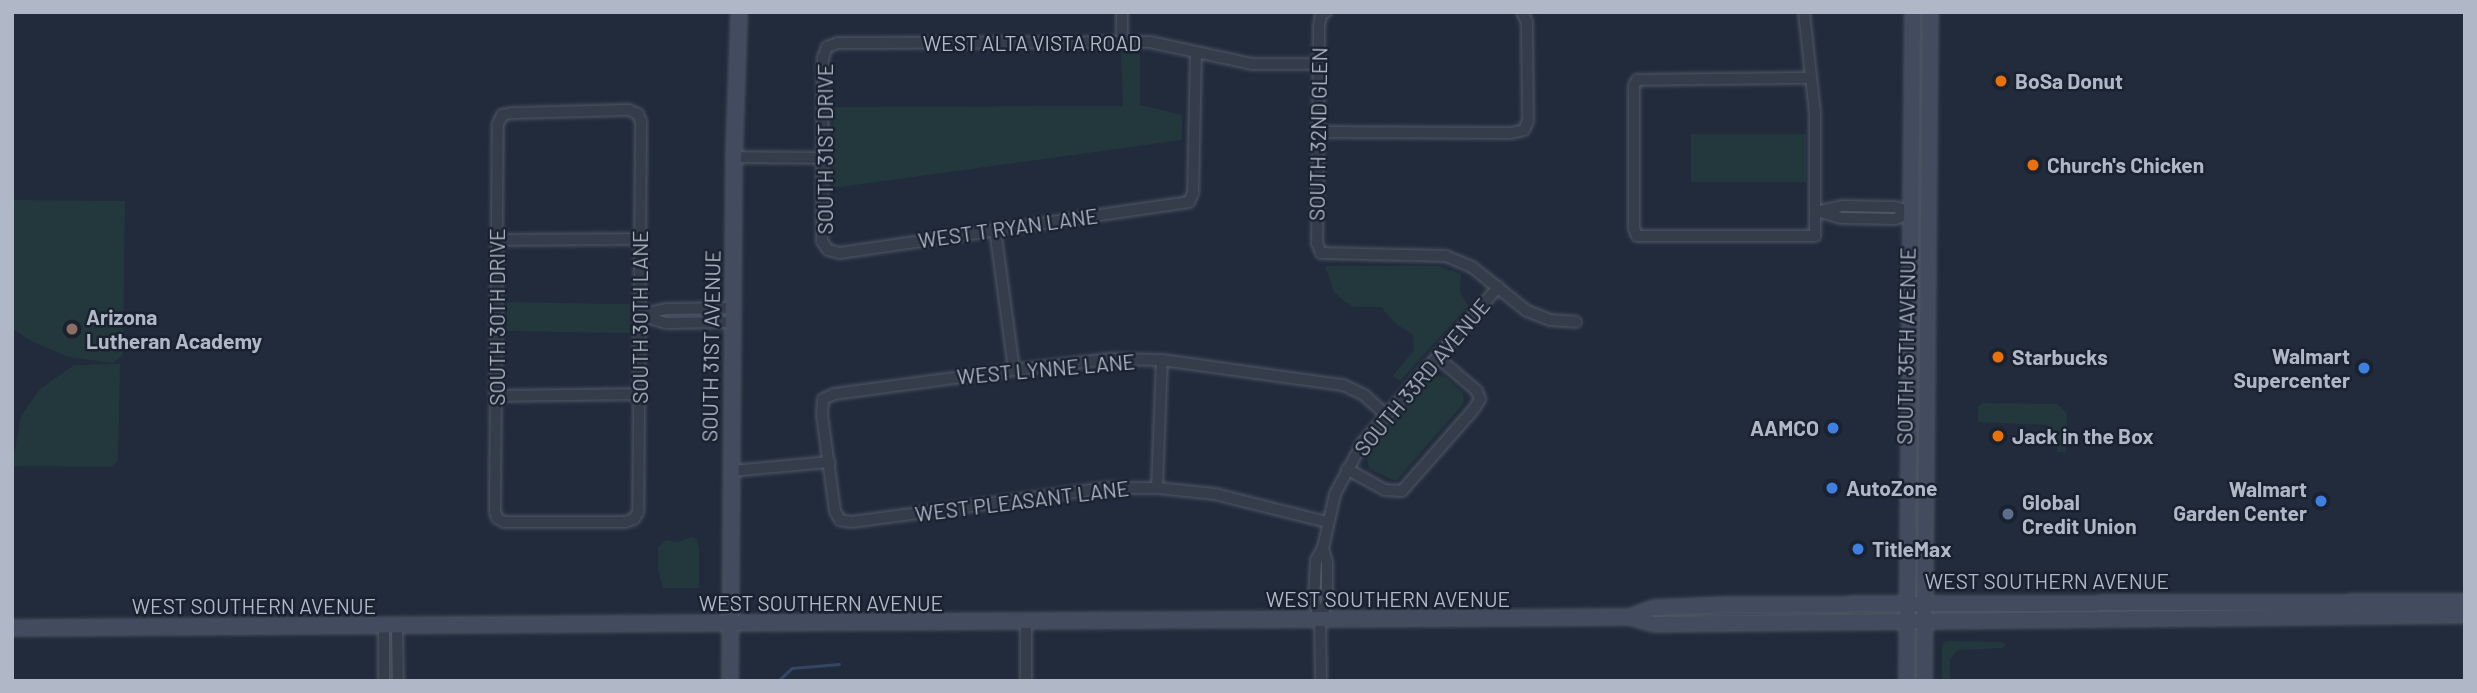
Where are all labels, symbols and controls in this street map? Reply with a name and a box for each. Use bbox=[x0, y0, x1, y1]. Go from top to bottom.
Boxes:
street label: WEST ALTA VISTA ROAD bbox=[923, 30, 1141, 56]
street label: SOUTH 32ND GLEN bbox=[1304, 47, 1332, 221]
street label: SOUTH 31ST DRIVE bbox=[812, 64, 838, 234]
place label: BoSa Donut bbox=[2015, 68, 2123, 94]
marker: BoSa Donut bbox=[1993, 73, 2009, 89]
place label: Church's Chicken bbox=[2047, 152, 2204, 178]
marker: Church's Chicken bbox=[2025, 157, 2041, 173]
street label: WEST T RYAN LANE bbox=[917, 203, 1099, 253]
street label: SOUTH 30TH DRIVE bbox=[484, 228, 510, 406]
street label: SOUTH 30TH LANE bbox=[627, 230, 653, 404]
street label: SOUTH 35TH AVENUE bbox=[1892, 247, 1920, 445]
street label: SOUTH 31ST AVENUE bbox=[697, 250, 725, 442]
street label: SOUTH 33RD AVENUE bbox=[1349, 293, 1495, 461]
place label: Arizona Lutheran Academy bbox=[86, 304, 262, 354]
marker: Arizona Lutheran Academy bbox=[64, 321, 80, 337]
place label: Walmart Supercenter bbox=[2234, 343, 2350, 393]
place label: Starbucks bbox=[2012, 344, 2108, 370]
street label: WEST LYNNE LANE bbox=[956, 349, 1136, 389]
marker: Starbucks bbox=[1990, 349, 2006, 365]
marker: Walmart Supercenter bbox=[2356, 360, 2372, 376]
place label: AAMCO bbox=[1750, 415, 1819, 441]
marker: AAMCO bbox=[1825, 420, 1841, 436]
place label: Jack in the Box bbox=[2012, 423, 2154, 449]
marker: Jack in the Box bbox=[1990, 428, 2006, 444]
street label: WEST PLEASANT LANE bbox=[914, 475, 1130, 527]
place label: AutoZone bbox=[1846, 475, 1937, 501]
place label: Walmart Garden Center bbox=[2173, 476, 2307, 526]
marker: AutoZone bbox=[1824, 480, 1840, 496]
place label: Global Credit Union bbox=[2022, 489, 2137, 539]
marker: Walmart Garden Center bbox=[2313, 493, 2329, 509]
marker: Global Credit Union bbox=[2000, 506, 2016, 522]
place label: TitleMax bbox=[1872, 536, 1951, 562]
marker: TitleMax bbox=[1850, 541, 1866, 557]
street label: WEST SOUTHERN AVENUE bbox=[1925, 568, 2169, 594]
street label: WEST SOUTHERN AVENUE bbox=[1266, 586, 1510, 612]
street label: WEST SOUTHERN AVENUE bbox=[699, 590, 943, 616]
street label: WEST SOUTHERN AVENUE bbox=[132, 593, 376, 619]

